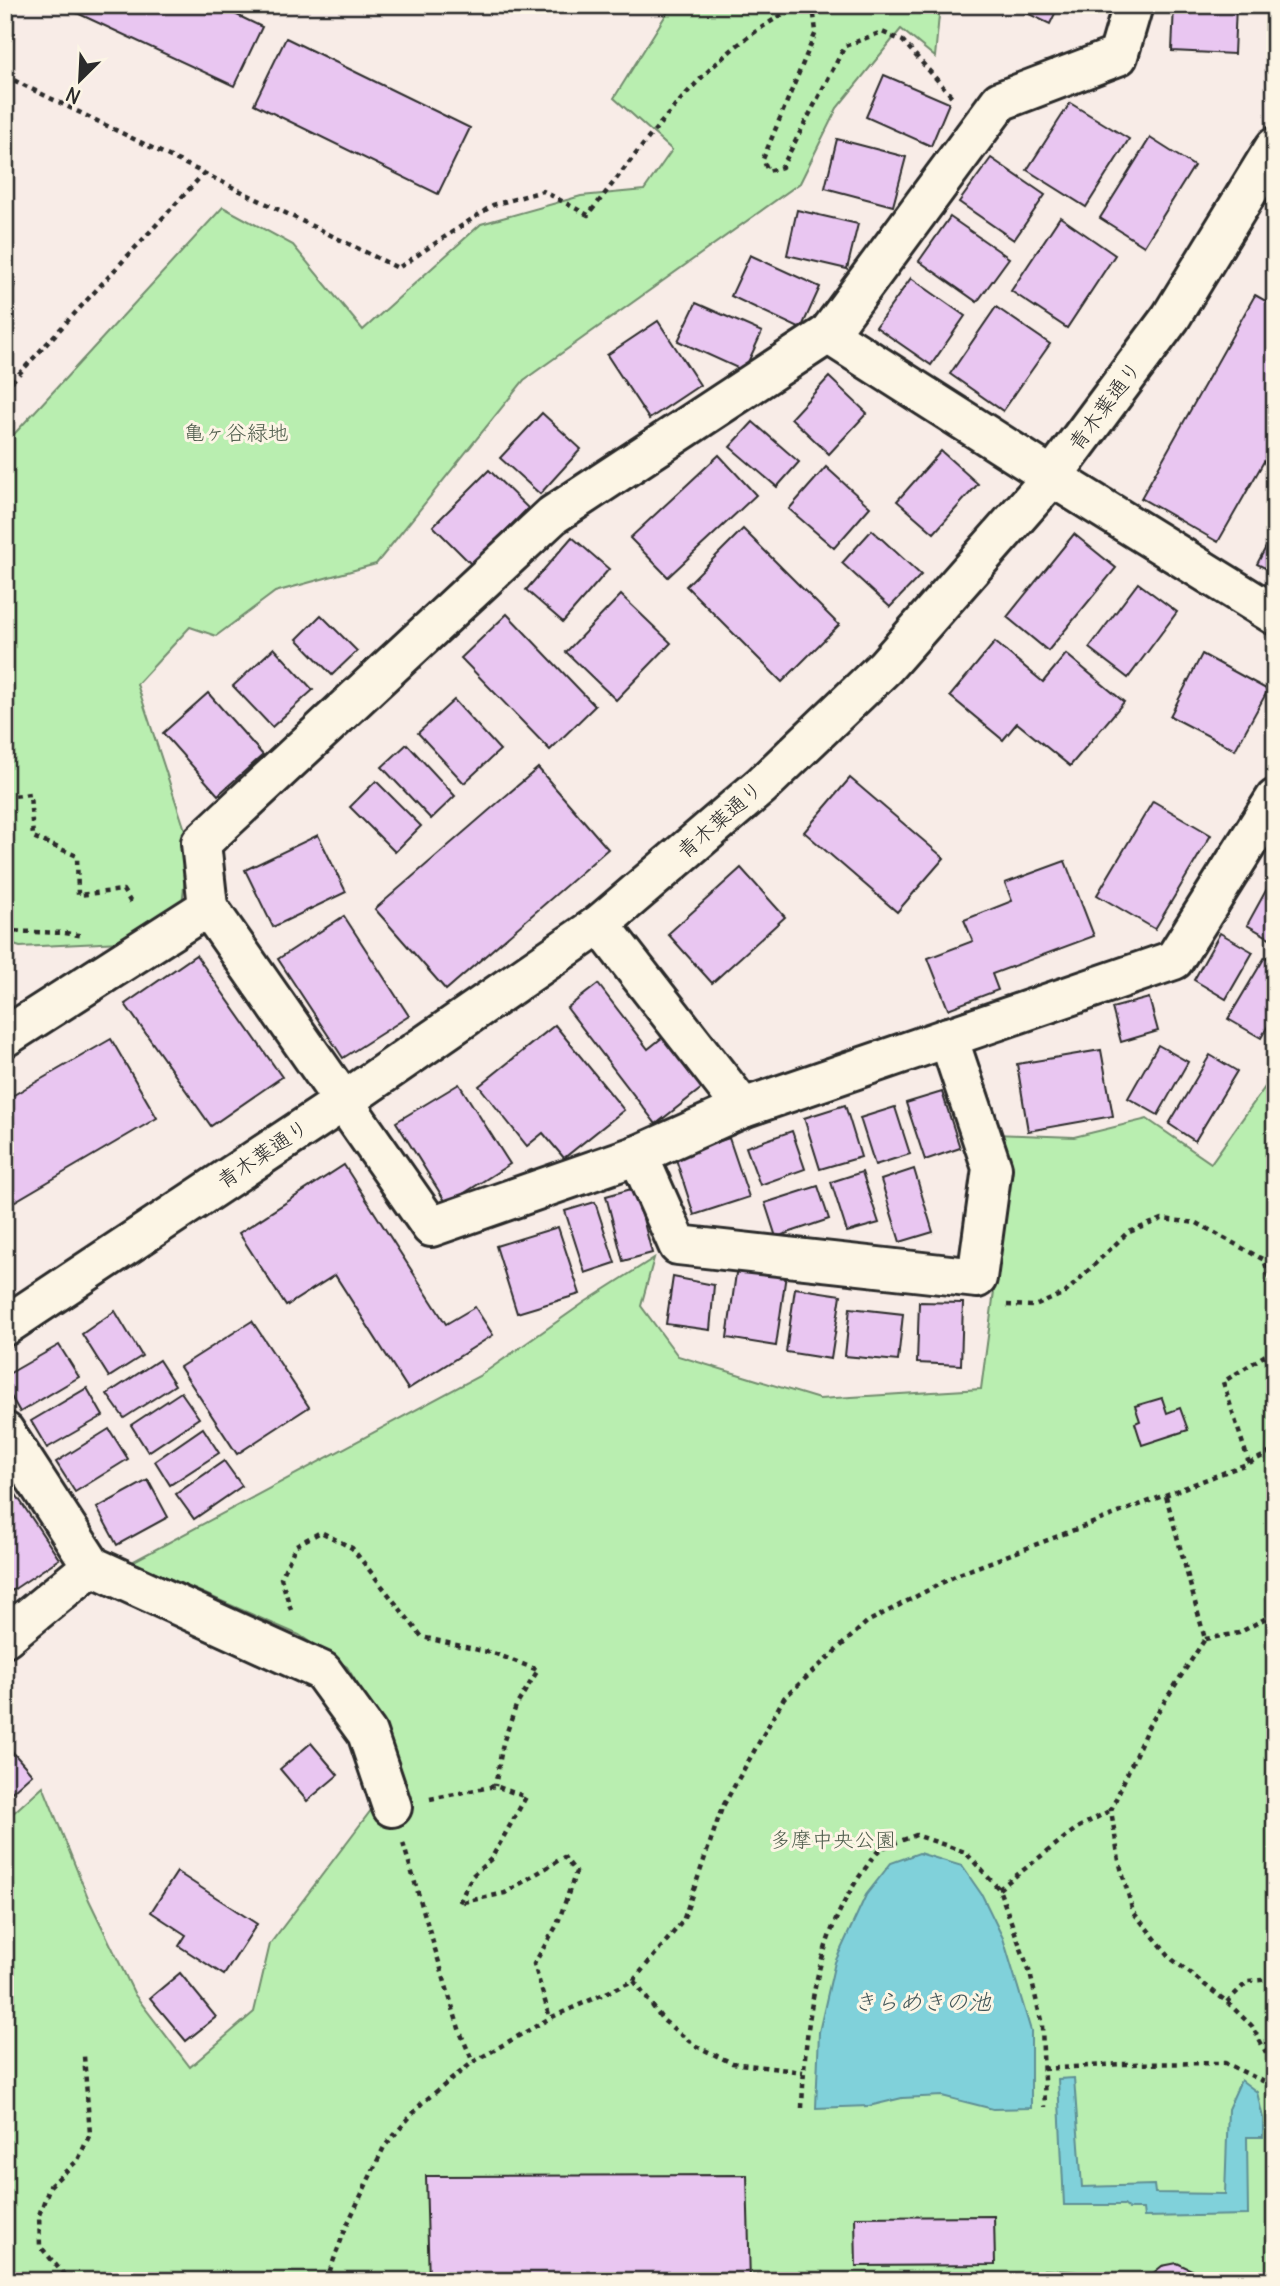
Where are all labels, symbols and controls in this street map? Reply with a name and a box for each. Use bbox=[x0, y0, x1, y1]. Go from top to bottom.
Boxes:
north arrow bbox=[46, 46, 116, 116]
text: N bbox=[62, 82, 84, 109]
street label: 青木葉通り bbox=[1062, 356, 1147, 456]
park label: 亀ヶ谷緑地 bbox=[184, 419, 289, 446]
street label: 青木葉通り bbox=[671, 775, 768, 864]
street label: 青木葉通り bbox=[212, 1113, 314, 1194]
park label: 多摩中央公園 bbox=[770, 1826, 896, 1853]
water label: きらめきの池 bbox=[853, 1987, 992, 2016]

